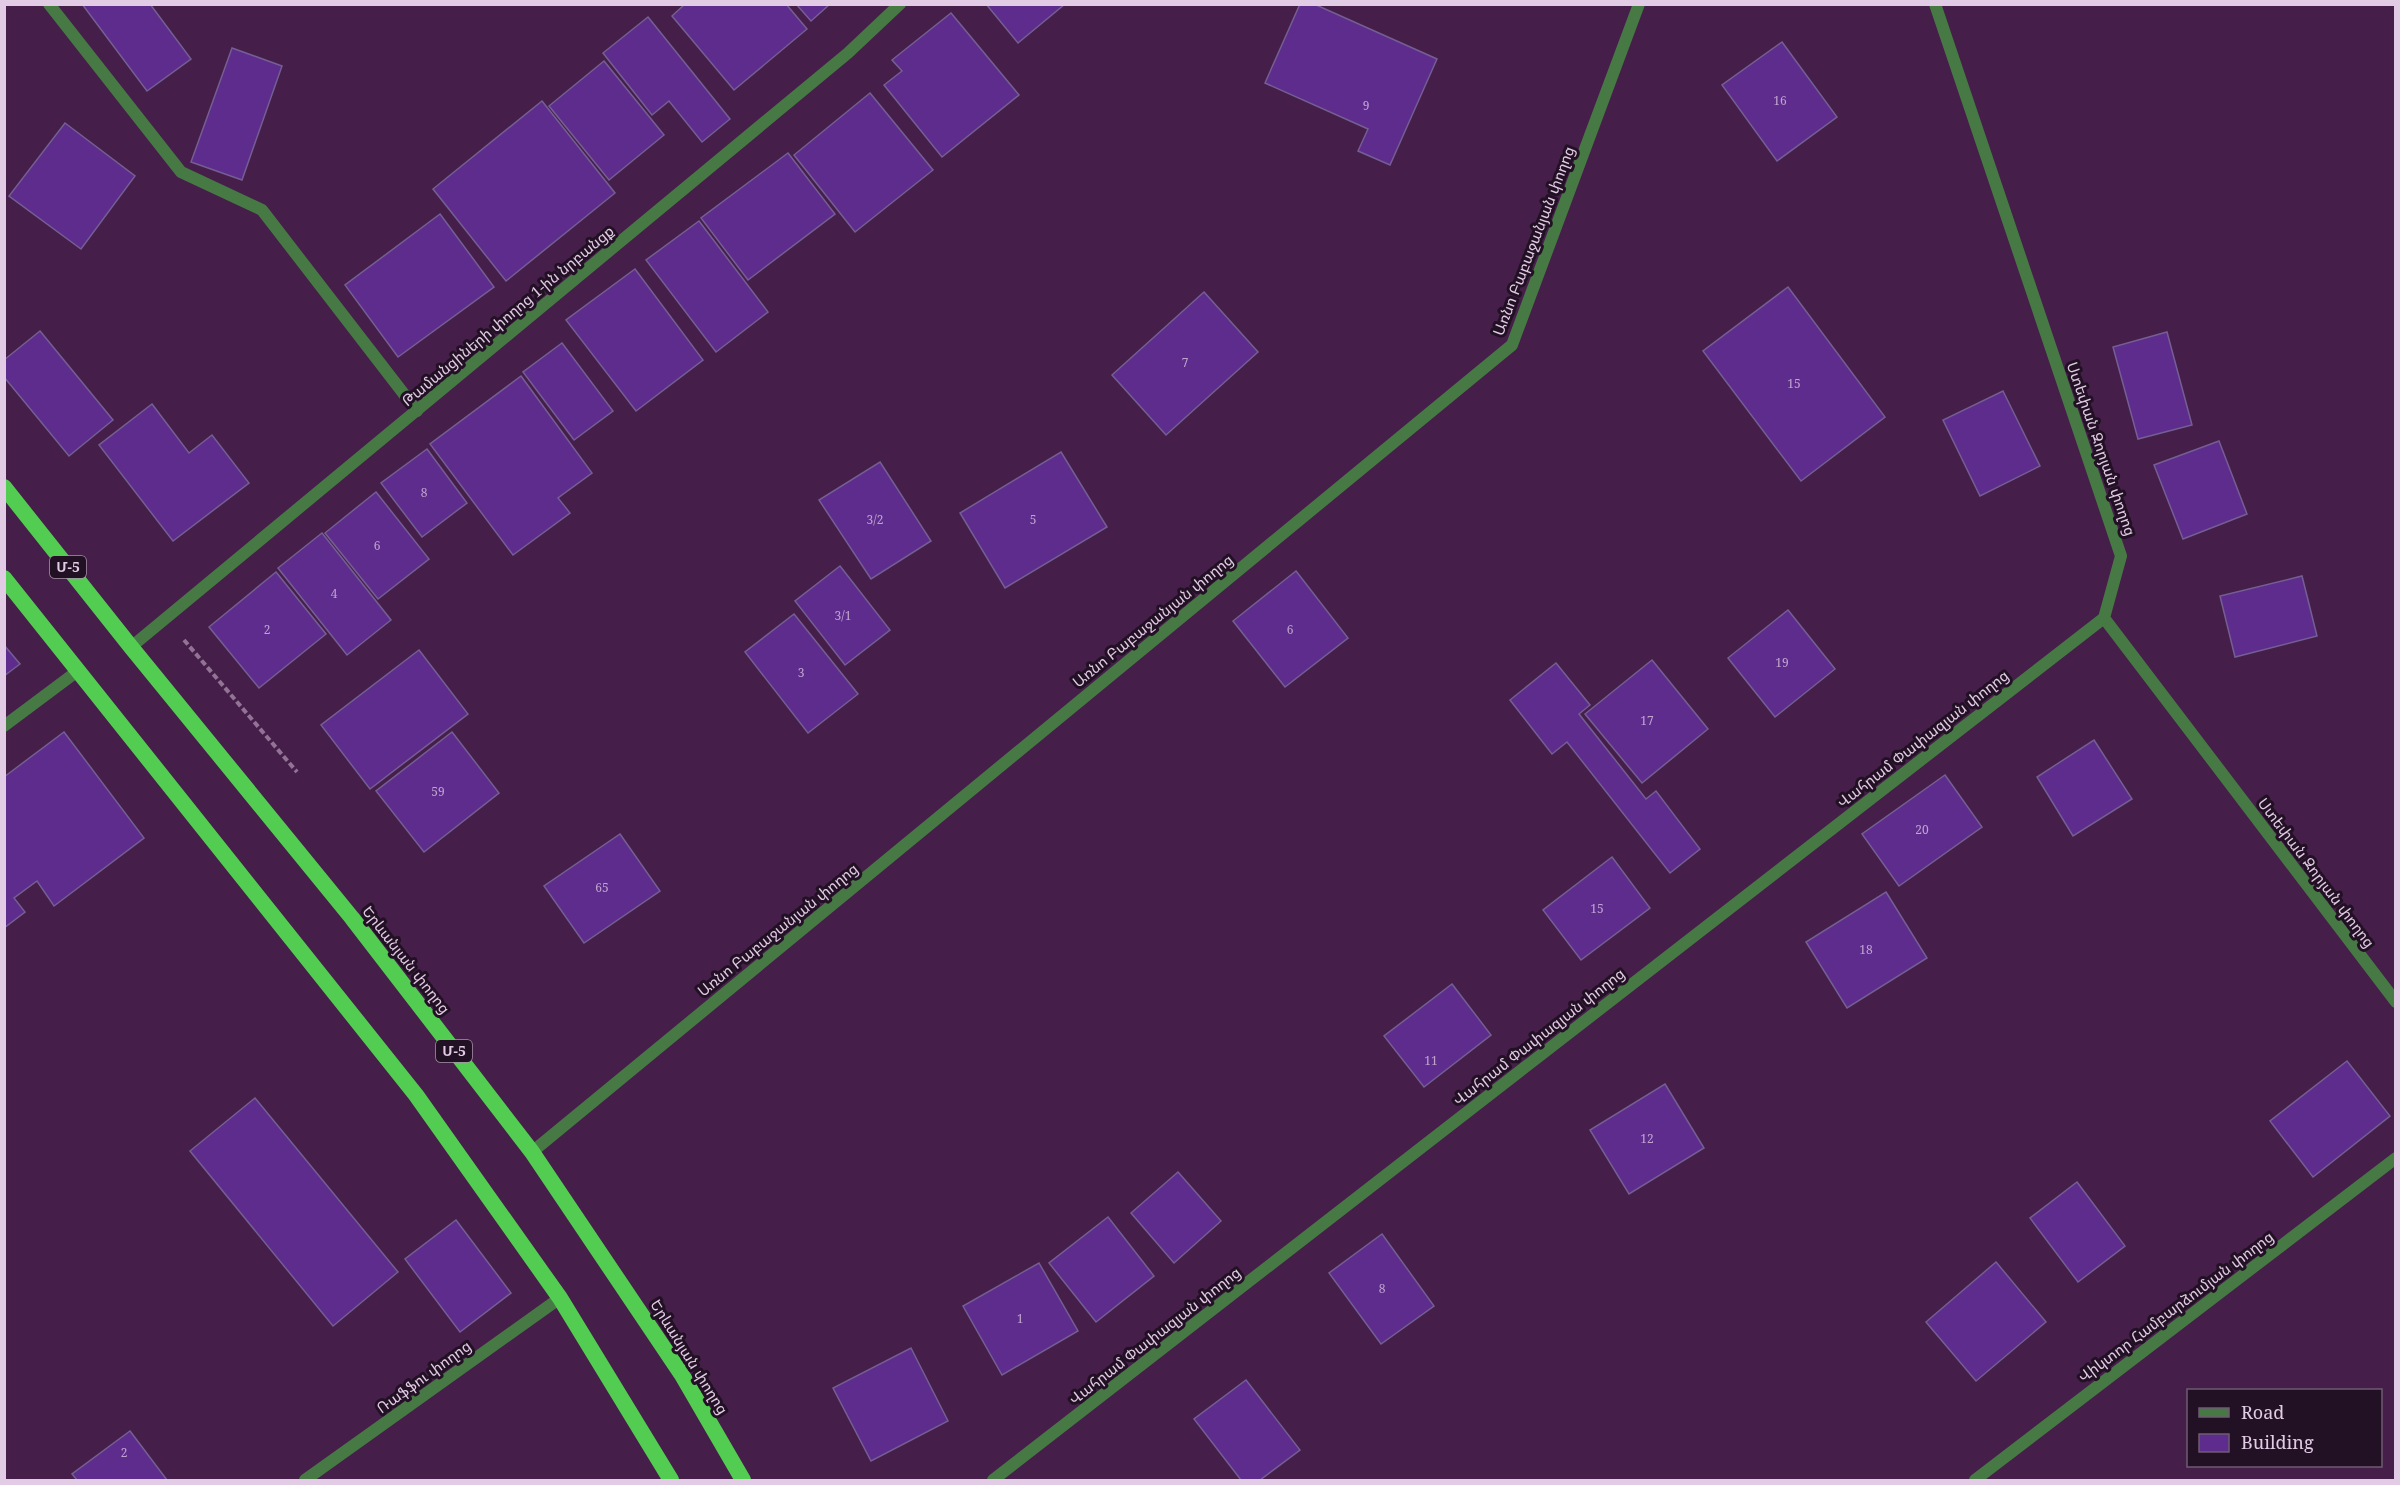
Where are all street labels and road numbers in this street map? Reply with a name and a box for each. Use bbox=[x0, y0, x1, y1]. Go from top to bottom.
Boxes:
street label: Առնո Բաբաջանյան փողոց bbox=[1488, 143, 1578, 338]
street label: Թամանցիների փողոց 1-ին նրբանցք bbox=[397, 220, 618, 410]
street label: Ստեփան Զորյան փողոց bbox=[2063, 359, 2141, 538]
street label: Առնո Բաբաջանյան փողոց bbox=[1068, 549, 1237, 691]
road number: Մ-5 bbox=[50, 556, 86, 578]
street label: Վահրամ Փափազյան փողոց bbox=[1832, 665, 2012, 812]
street label: Ստեփան Զորյան փողոց bbox=[2254, 793, 2380, 951]
street label: Առնո Բաբաջանյան փողոց bbox=[693, 858, 862, 1000]
street label: Երևանյան փողոց bbox=[358, 901, 455, 1017]
street label: Վահրամ Փափազյան փողոց bbox=[1448, 963, 1628, 1110]
road number: Մ-5 bbox=[436, 1040, 472, 1062]
street label: Վիկտոր Համբարձումյան փողոց bbox=[2074, 1226, 2277, 1386]
street label: Վահրամ Փափազյան փողոց bbox=[1064, 1262, 1244, 1409]
street label: Երևանյան փողոց bbox=[646, 1295, 733, 1418]
street label: Ռաֆֆու փողոց bbox=[372, 1335, 475, 1417]

